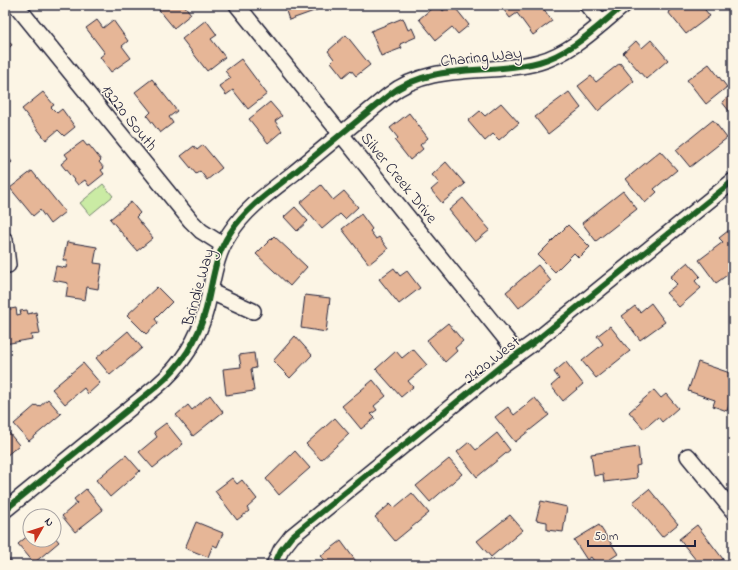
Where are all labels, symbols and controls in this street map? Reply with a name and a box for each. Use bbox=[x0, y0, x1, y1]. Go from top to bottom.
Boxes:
street label: Charing Way bbox=[439, 42, 523, 74]
street label: 13220 South bbox=[94, 80, 163, 157]
street label: Silver Creek Drive bbox=[354, 128, 443, 230]
street label: Brindie Way bbox=[176, 246, 221, 330]
street label: 2420 West bbox=[459, 330, 526, 391]
north arrow bbox=[22, 508, 62, 548]
text: N bbox=[40, 514, 58, 530]
scale bar bbox=[588, 522, 695, 548]
text: 50 m bbox=[594, 528, 618, 546]

